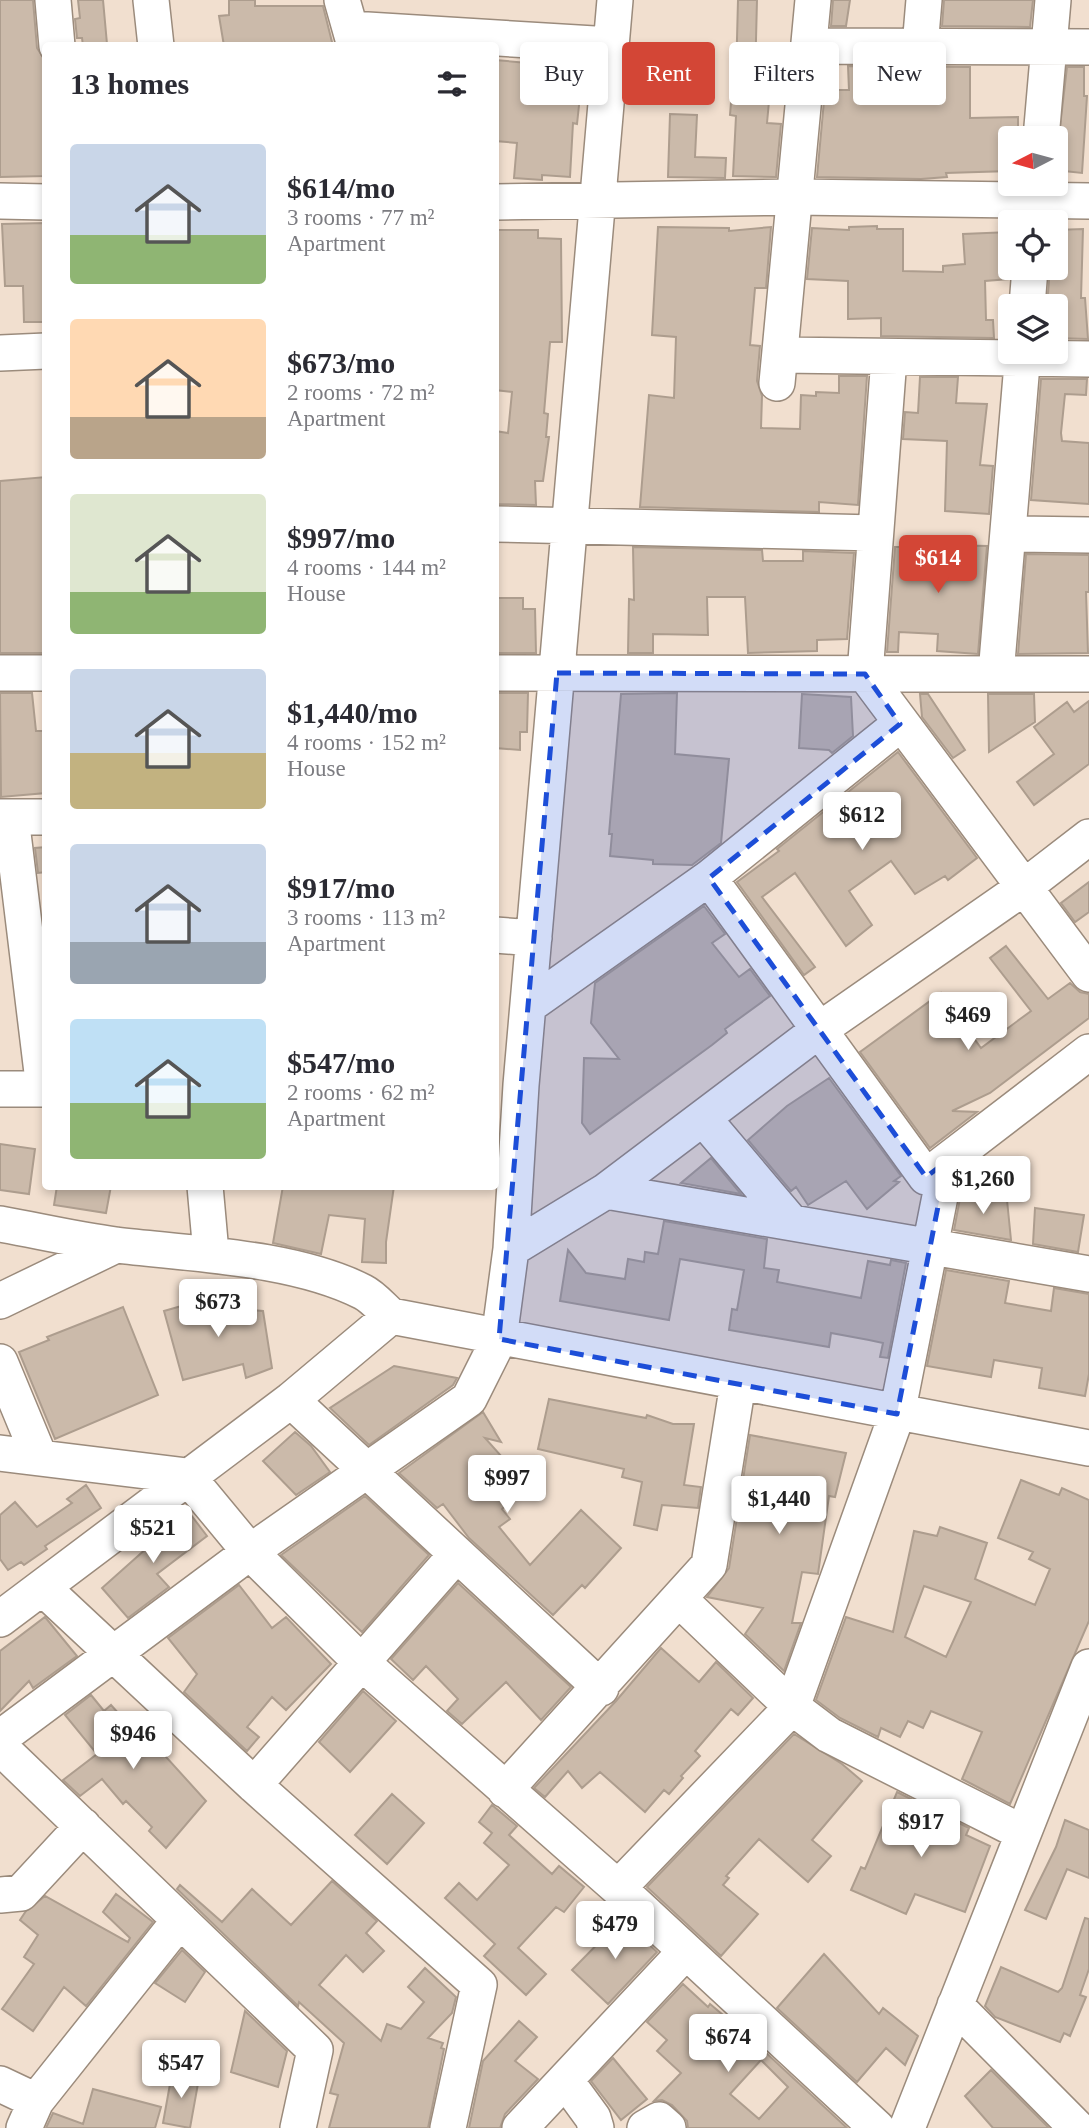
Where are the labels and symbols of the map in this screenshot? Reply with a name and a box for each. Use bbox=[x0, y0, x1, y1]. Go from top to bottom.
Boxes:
north arrow bbox=[998, 126, 1068, 196]
pin: $614 bbox=[897, 536, 979, 595]
pin: $612 bbox=[821, 792, 903, 852]
pin: $469 bbox=[927, 992, 1009, 1052]
pin: $1,260 bbox=[926, 1156, 1040, 1216]
pin: $673 bbox=[177, 1280, 259, 1339]
pin: $997 bbox=[466, 1456, 548, 1515]
pin: $1,440 bbox=[722, 1476, 836, 1536]
pin: $521 bbox=[112, 1506, 194, 1565]
pin: $946 bbox=[92, 1712, 174, 1771]
pin: $917 bbox=[880, 1800, 962, 1859]
pin: $479 bbox=[574, 1902, 656, 1961]
pin: $674 bbox=[687, 2014, 769, 2074]
pin: $547 bbox=[140, 2040, 222, 2100]

